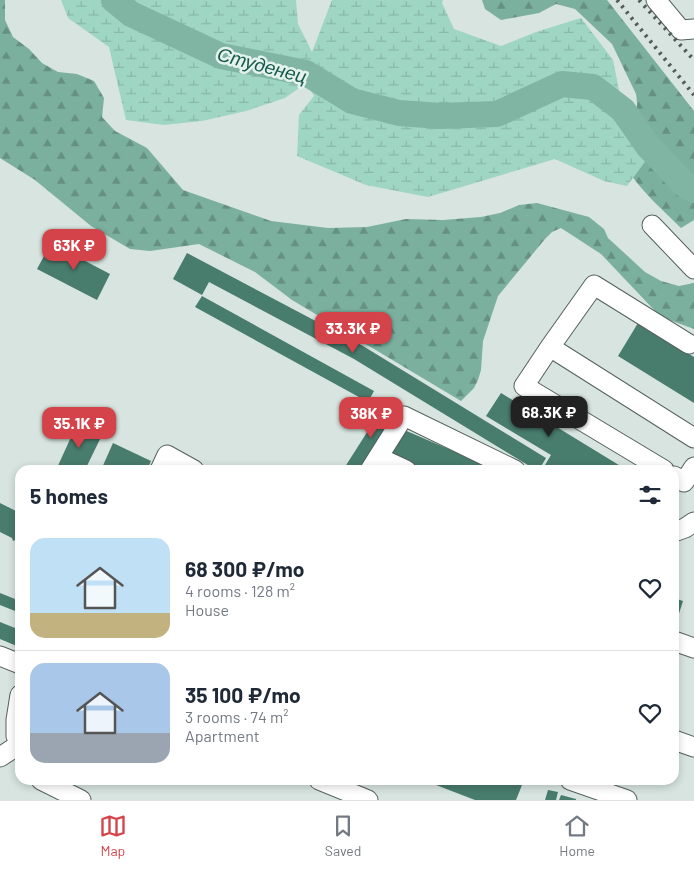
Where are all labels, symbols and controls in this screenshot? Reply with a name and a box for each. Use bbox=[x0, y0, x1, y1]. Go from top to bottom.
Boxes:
water label: Студенец bbox=[215, 42, 309, 88]
pin: 63K ₽ bbox=[39, 228, 109, 271]
text: 63K ₽ bbox=[53, 235, 95, 254]
pin: 33.3K ₽ bbox=[307, 312, 399, 354]
text: 33.3K ₽ bbox=[326, 318, 380, 337]
pin: 38K ₽ bbox=[336, 396, 406, 439]
pin: 68.3K ₽ bbox=[503, 396, 595, 438]
text: 68.3K ₽ bbox=[522, 402, 576, 421]
text: 38K ₽ bbox=[350, 403, 392, 422]
pin: 35.1K ₽ bbox=[33, 406, 125, 449]
text: 35.1K ₽ bbox=[53, 413, 105, 432]
icon: filters bbox=[636, 481, 664, 509]
text: 5 homes bbox=[30, 483, 108, 508]
text: 68 300 ₽/mo bbox=[185, 556, 305, 581]
icon: home bbox=[70, 558, 130, 618]
icon: heart bbox=[636, 574, 664, 602]
text: 4 rooms · 128 m² bbox=[185, 581, 295, 600]
text: House bbox=[185, 600, 229, 619]
text: 35 100 ₽/mo bbox=[185, 682, 301, 707]
icon: home bbox=[70, 683, 130, 743]
icon: heart bbox=[636, 699, 664, 727]
text: 3 rooms · 74 m² bbox=[185, 707, 288, 726]
text: Apartment bbox=[185, 726, 260, 745]
tab: Map bbox=[99, 812, 127, 859]
tab: Saved bbox=[325, 812, 361, 859]
tab: Home bbox=[559, 812, 595, 859]

